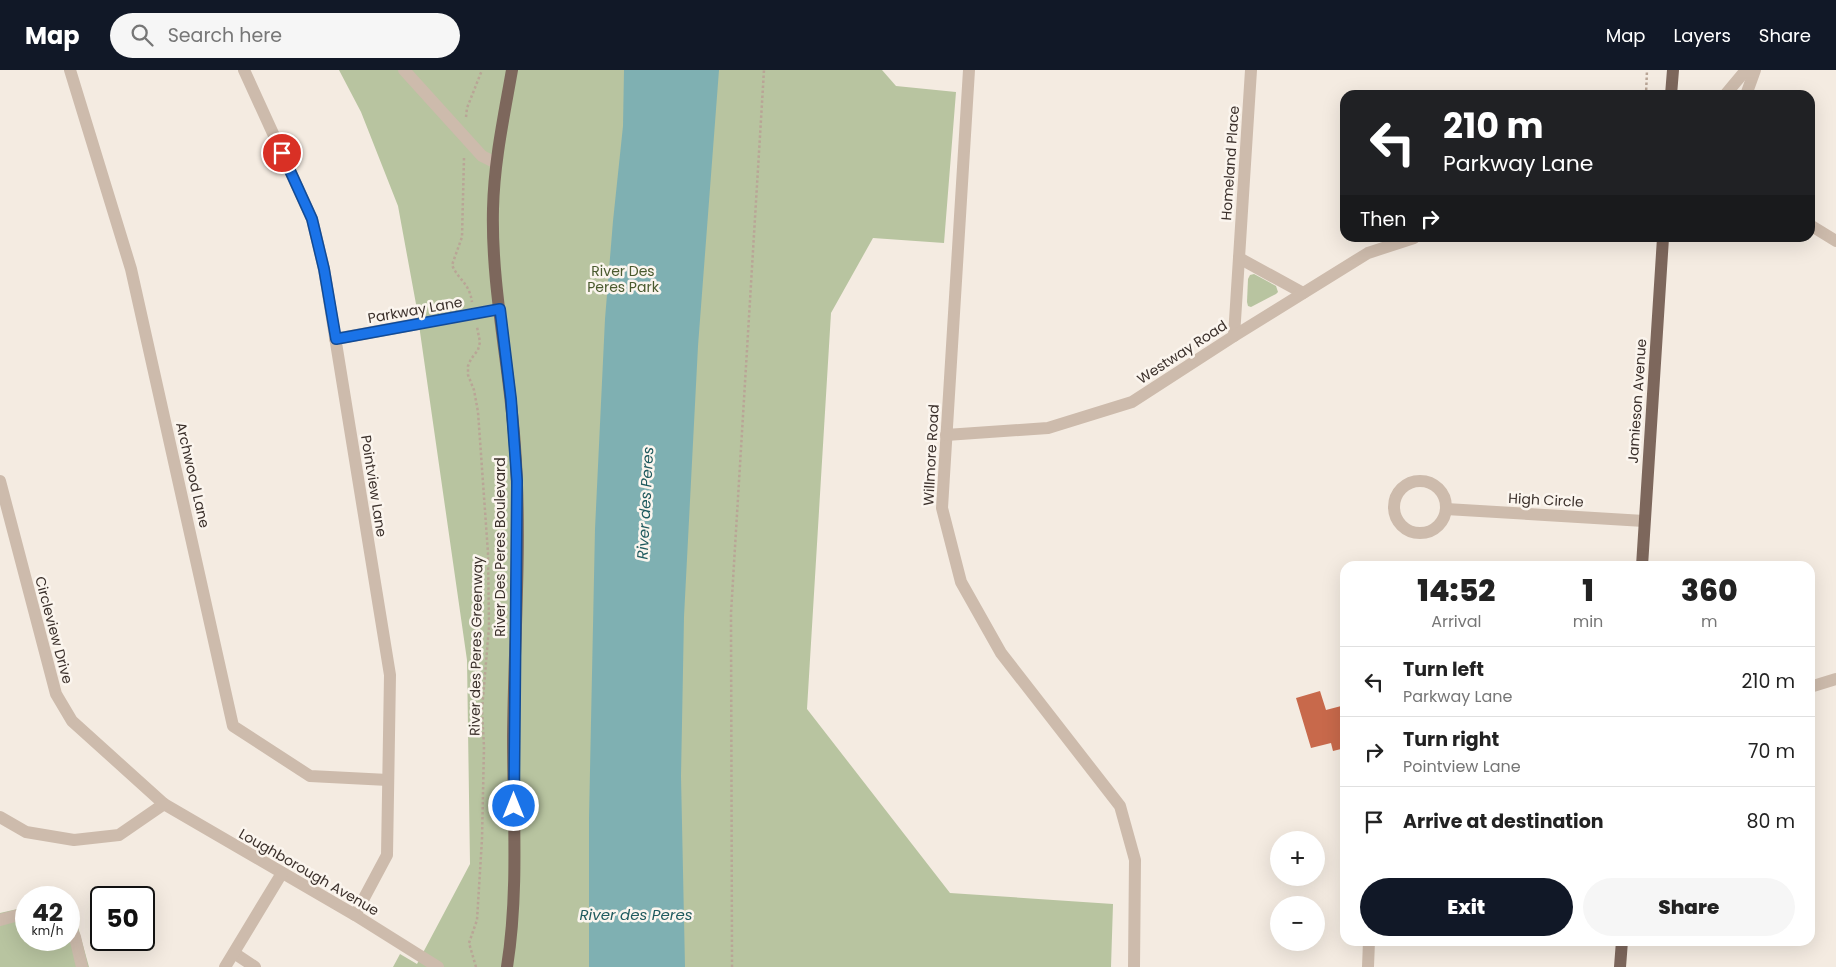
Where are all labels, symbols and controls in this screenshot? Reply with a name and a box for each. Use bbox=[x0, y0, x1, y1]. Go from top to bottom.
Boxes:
search box bbox=[110, 13, 460, 58]
text: Map bbox=[25, 19, 80, 52]
icon: search bbox=[128, 21, 156, 49]
text: Search here bbox=[168, 22, 282, 49]
text: Map bbox=[1606, 23, 1646, 48]
text: Layers bbox=[1674, 23, 1731, 48]
text: Share bbox=[1759, 23, 1811, 48]
text: 210 m bbox=[1443, 101, 1543, 150]
street label: Homeland Place bbox=[1216, 105, 1244, 221]
icon: left bbox=[1360, 110, 1425, 175]
pin bbox=[261, 132, 303, 174]
icon: arrive bbox=[268, 139, 296, 167]
text: Parkway Lane bbox=[1443, 148, 1593, 179]
icon: right bbox=[1416, 205, 1444, 233]
text: Then bbox=[1360, 206, 1406, 233]
park label: River Des Peres Park bbox=[587, 261, 660, 297]
street label: Parkway Lane bbox=[366, 292, 464, 328]
street label: Westway Road bbox=[1133, 315, 1231, 389]
street label: Jamieson Avenue bbox=[1623, 338, 1651, 464]
street label: Willmore Road bbox=[918, 404, 944, 506]
street label: Archwood Lane bbox=[171, 420, 215, 530]
street label: Pointview Lane bbox=[356, 434, 392, 539]
water label: River des Peres bbox=[632, 446, 658, 560]
street label: River Des Peres Boulevard bbox=[490, 457, 510, 637]
street label: High Circle bbox=[1508, 488, 1584, 512]
street label: River des Peres Greenway bbox=[464, 556, 488, 736]
text: 14:52 bbox=[1417, 569, 1495, 612]
text: 1 bbox=[1582, 569, 1594, 612]
text: 360 bbox=[1681, 569, 1738, 612]
street label: Circleview Drive bbox=[30, 574, 78, 686]
text: Arrival bbox=[1431, 610, 1482, 633]
text: min bbox=[1573, 610, 1603, 633]
text: m bbox=[1701, 610, 1717, 633]
text: Turn left bbox=[1403, 656, 1484, 683]
icon: left bbox=[1360, 668, 1388, 696]
text: 210 m bbox=[1741, 668, 1795, 695]
text: Parkway Lane bbox=[1403, 685, 1512, 708]
text: Turn right bbox=[1403, 726, 1499, 753]
icon: right bbox=[1360, 738, 1388, 766]
text: 70 m bbox=[1748, 738, 1795, 765]
text: Pointview Lane bbox=[1403, 755, 1521, 778]
position arrow bbox=[487, 779, 539, 831]
icon: arrive bbox=[1360, 808, 1388, 836]
text: Arrive at destination bbox=[1403, 808, 1604, 835]
text: 80 m bbox=[1746, 808, 1795, 835]
street label: Loughborough Avenue bbox=[235, 824, 383, 920]
map controls bbox=[1270, 831, 1325, 951]
button: + bbox=[1270, 831, 1325, 886]
button: Exit bbox=[1360, 878, 1573, 936]
button: Share bbox=[1583, 878, 1795, 936]
speed limit sign: 50 bbox=[90, 886, 155, 951]
text: 42 bbox=[32, 895, 63, 930]
button: − bbox=[1270, 896, 1325, 951]
water label: River des Peres bbox=[579, 904, 693, 925]
text: km/h bbox=[32, 922, 63, 939]

